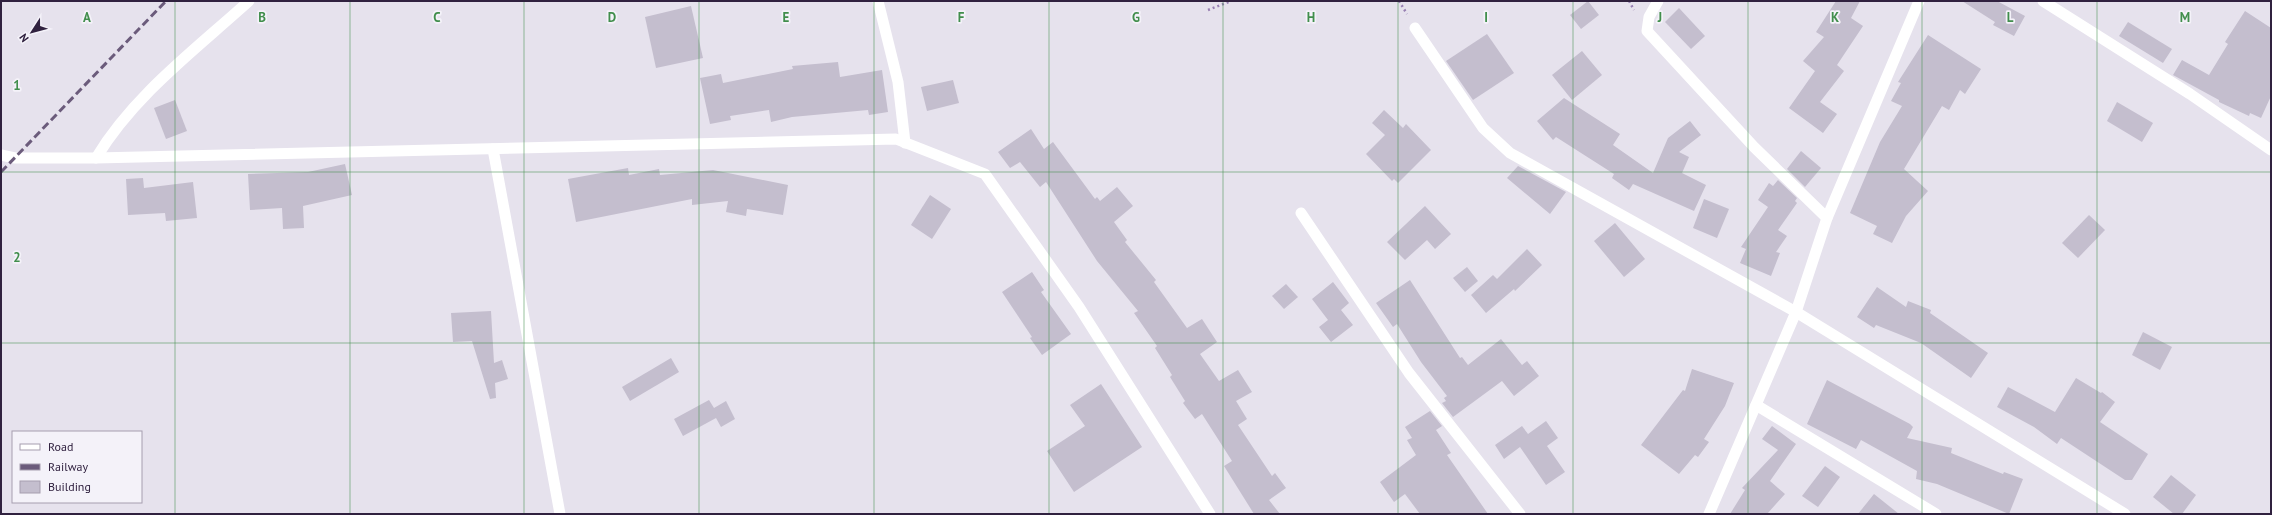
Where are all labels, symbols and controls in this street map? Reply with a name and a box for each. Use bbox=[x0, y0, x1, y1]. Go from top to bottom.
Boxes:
text: A bbox=[83, 9, 91, 26]
text: B bbox=[258, 9, 266, 26]
text: C bbox=[433, 9, 441, 26]
text: D bbox=[608, 9, 616, 26]
text: E bbox=[783, 9, 790, 26]
text: F bbox=[958, 9, 965, 26]
text: G bbox=[1132, 9, 1140, 26]
text: H bbox=[1307, 9, 1315, 26]
text: I bbox=[1484, 9, 1488, 26]
text: J bbox=[1657, 9, 1662, 26]
text: K bbox=[1831, 9, 1839, 26]
text: L bbox=[2007, 9, 2014, 26]
text: M bbox=[2180, 9, 2190, 26]
north arrow bbox=[12, 12, 52, 52]
text: N bbox=[16, 31, 32, 45]
text: 1 bbox=[13, 77, 21, 94]
text: 2 bbox=[13, 249, 21, 266]
legend bbox=[12, 431, 142, 503]
text: Road bbox=[48, 439, 73, 454]
text: Railway bbox=[48, 459, 88, 474]
text: Building bbox=[48, 479, 91, 494]

